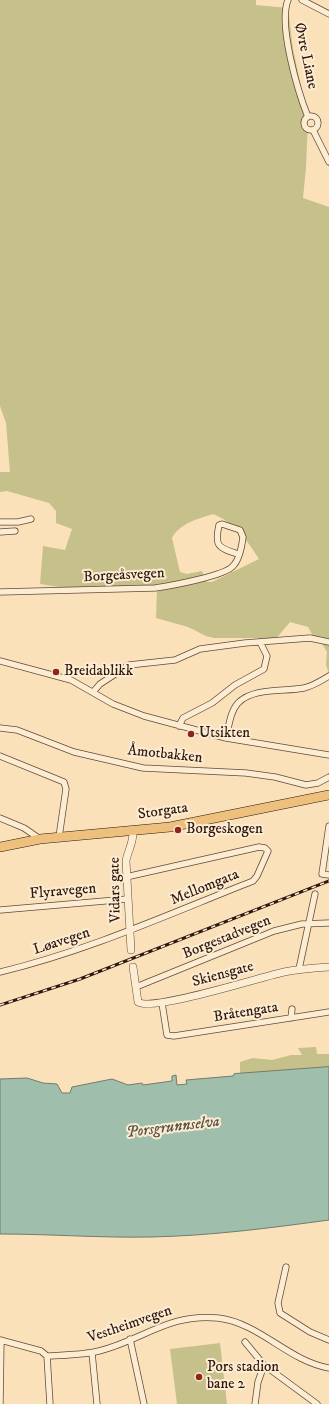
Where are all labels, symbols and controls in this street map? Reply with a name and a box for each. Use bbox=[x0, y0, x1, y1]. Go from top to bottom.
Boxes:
street label: Øvre Liane bbox=[289, 21, 321, 91]
street label: Borgeåsvegen bbox=[83, 565, 165, 587]
place label: Breidablikk bbox=[64, 663, 133, 681]
marker: Breidablikk bbox=[51, 667, 61, 677]
place label: Utsikten bbox=[199, 725, 250, 743]
marker: Utsikten bbox=[186, 729, 196, 739]
street label: Åmotbakken bbox=[127, 742, 203, 768]
street label: Storgata bbox=[137, 800, 189, 824]
place label: Borgeskogen bbox=[186, 821, 263, 839]
marker: Borgeskogen bbox=[173, 825, 183, 835]
street label: Vidars gate bbox=[106, 857, 126, 923]
street label: Mellomgata bbox=[168, 866, 242, 910]
street label: Flyravegen bbox=[29, 880, 97, 904]
street label: Borgestadvegen bbox=[180, 912, 274, 964]
street label: Løavegen bbox=[31, 924, 93, 960]
street label: Skiensgate bbox=[190, 958, 256, 992]
street label: Bråtengata bbox=[212, 999, 280, 1027]
water label: Porsgrunnselva bbox=[125, 1113, 221, 1143]
street label: Vestheimvegen bbox=[86, 1302, 174, 1348]
place label: Pors stadion bane 2 bbox=[207, 1359, 279, 1394]
marker: Pors stadion bane 2 bbox=[194, 1372, 204, 1382]

